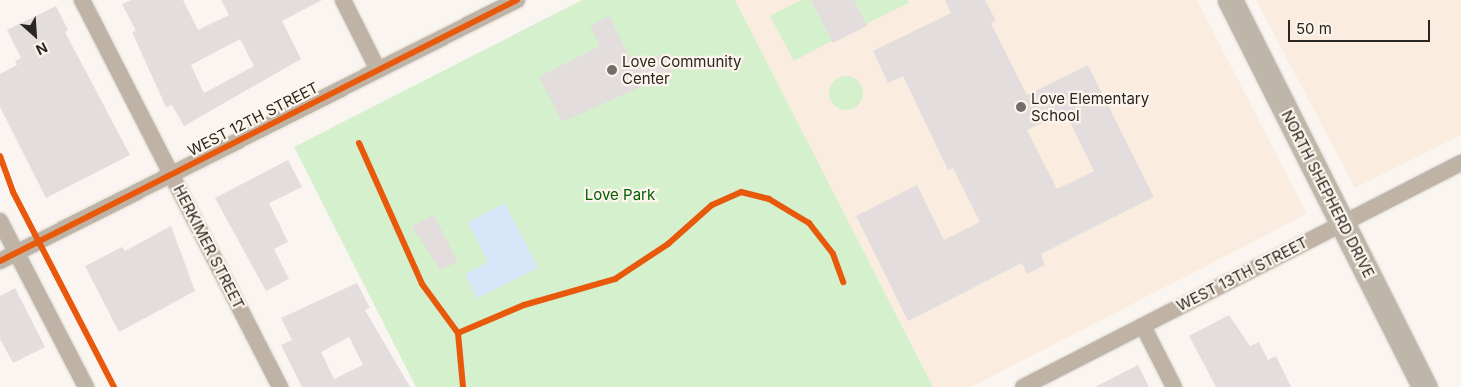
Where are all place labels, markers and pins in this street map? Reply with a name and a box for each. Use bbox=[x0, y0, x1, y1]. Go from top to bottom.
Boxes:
place label: Love Community Center bbox=[622, 52, 742, 87]
marker: Love Community Center bbox=[606, 64, 618, 76]
place label: Love Elementary School bbox=[1031, 89, 1149, 124]
marker: Love Elementary School bbox=[1015, 101, 1027, 113]

